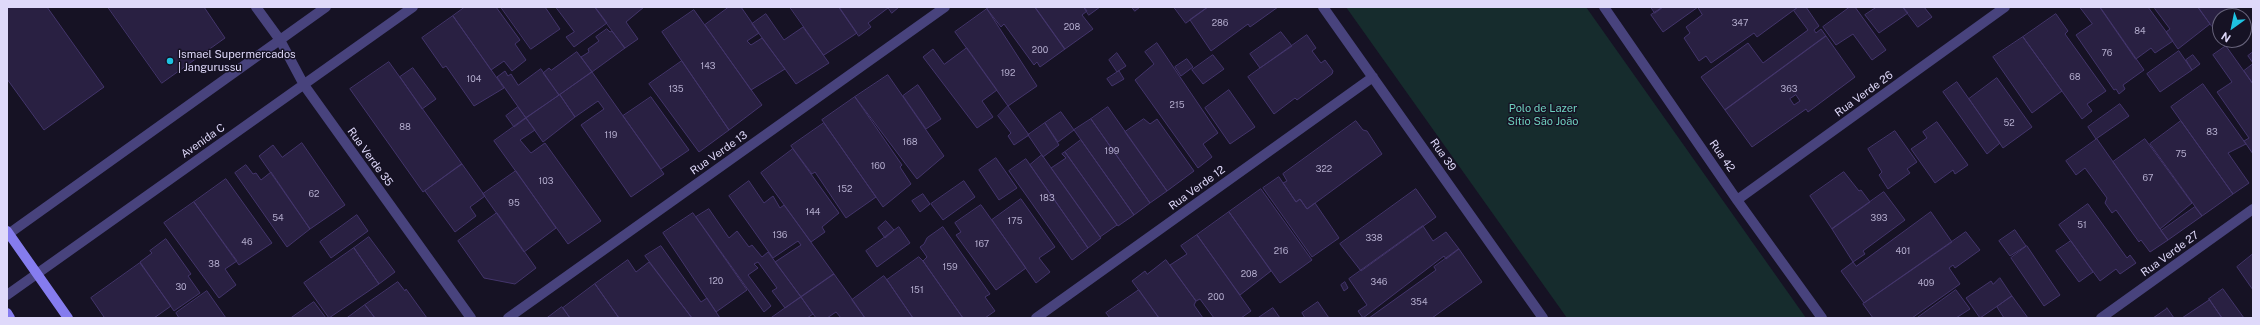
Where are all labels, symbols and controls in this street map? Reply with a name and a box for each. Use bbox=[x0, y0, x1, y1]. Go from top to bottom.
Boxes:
north arrow bbox=[2212, 8, 2252, 48]
house number: 286 bbox=[1212, 18, 1228, 28]
house number: 347 bbox=[1732, 18, 1748, 28]
house number: 208 bbox=[1064, 22, 1080, 32]
house number: 84 bbox=[2134, 26, 2146, 36]
text: N bbox=[2219, 30, 2233, 45]
house number: 200 bbox=[1032, 45, 1048, 55]
place label: Ismael Supermercados | Jangurussu bbox=[178, 48, 296, 74]
house number: 76 bbox=[2102, 48, 2112, 58]
marker: Ismael Supermercados | Jangurussu bbox=[165, 56, 175, 66]
house number: 143 bbox=[701, 61, 715, 71]
house number: 192 bbox=[1001, 68, 1015, 78]
street label: Rua Verde 26 bbox=[1832, 68, 1896, 120]
house number: 68 bbox=[2069, 72, 2081, 82]
house number: 104 bbox=[467, 74, 481, 84]
house number: 135 bbox=[668, 84, 684, 94]
house number: 363 bbox=[1781, 84, 1797, 94]
house number: 215 bbox=[1170, 100, 1184, 110]
park label: Polo de Lazer Sítio São João bbox=[1508, 102, 1578, 128]
house number: 52 bbox=[2003, 118, 2015, 128]
street label: Avenida C bbox=[178, 121, 228, 161]
house number: 88 bbox=[399, 122, 411, 132]
street label: Rua Verde 35 bbox=[344, 125, 396, 189]
house number: 83 bbox=[2206, 127, 2218, 137]
street label: Rua Verde 13 bbox=[688, 128, 750, 178]
house number: 119 bbox=[605, 130, 617, 140]
street label: Rua 39 bbox=[1427, 136, 1459, 174]
house number: 168 bbox=[902, 137, 918, 147]
street label: Rua 42 bbox=[1706, 137, 1738, 175]
house number: 199 bbox=[1105, 146, 1119, 156]
house number: 75 bbox=[2175, 149, 2187, 159]
house number: 160 bbox=[871, 161, 885, 171]
street label: Rua Verde 12 bbox=[1166, 163, 1228, 213]
house number: 322 bbox=[1316, 164, 1332, 174]
house number: 67 bbox=[2143, 173, 2153, 183]
house number: 103 bbox=[539, 176, 553, 186]
house number: 152 bbox=[838, 184, 852, 194]
house number: 62 bbox=[309, 189, 319, 199]
house number: 183 bbox=[1039, 193, 1055, 203]
house number: 95 bbox=[508, 198, 520, 208]
house number: 144 bbox=[806, 207, 820, 217]
house number: 54 bbox=[272, 213, 284, 223]
house number: 393 bbox=[1871, 213, 1887, 223]
house number: 175 bbox=[1008, 216, 1022, 226]
house number: 51 bbox=[2077, 220, 2087, 230]
street label: Rua Verde 27 bbox=[2138, 229, 2202, 279]
house number: 136 bbox=[773, 230, 787, 240]
house number: 338 bbox=[1365, 233, 1383, 243]
house number: 46 bbox=[241, 237, 253, 247]
house number: 167 bbox=[975, 239, 989, 249]
house number: 216 bbox=[1274, 246, 1288, 256]
house number: 401 bbox=[1896, 246, 1910, 256]
house number: 38 bbox=[208, 259, 220, 269]
house number: 159 bbox=[942, 262, 958, 272]
house number: 208 bbox=[1241, 269, 1257, 279]
house number: 120 bbox=[709, 276, 723, 286]
house number: 346 bbox=[1371, 277, 1387, 287]
house number: 409 bbox=[1918, 278, 1934, 288]
house number: 30 bbox=[175, 282, 187, 292]
house number: 151 bbox=[910, 285, 924, 295]
house number: 200 bbox=[1208, 292, 1224, 302]
house number: 354 bbox=[1410, 297, 1428, 307]

